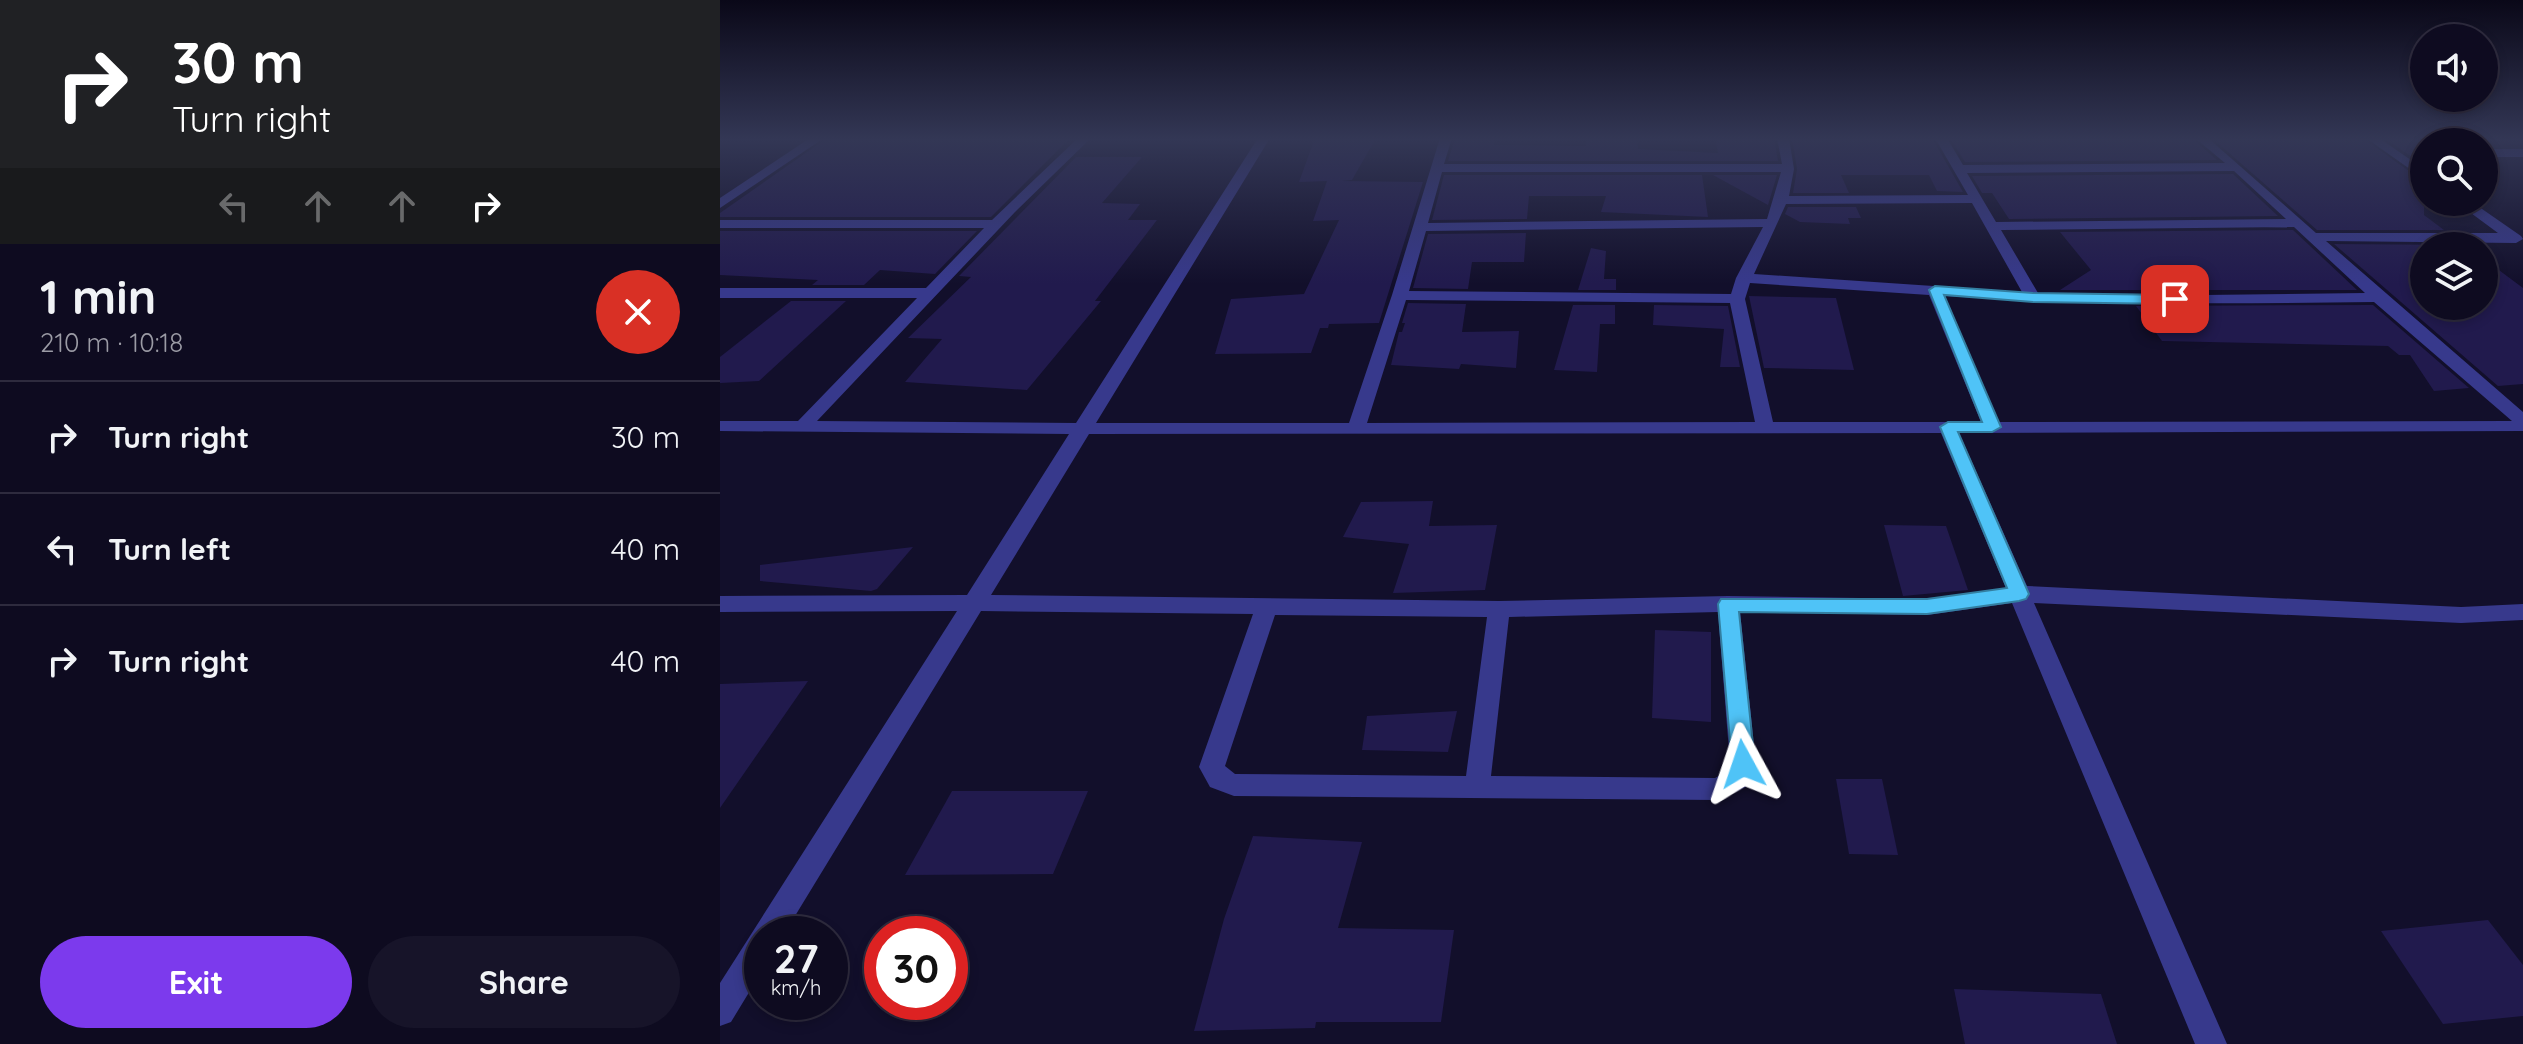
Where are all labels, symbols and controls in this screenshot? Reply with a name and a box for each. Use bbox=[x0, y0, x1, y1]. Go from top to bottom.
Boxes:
map controls bbox=[2410, 24, 2498, 320]
button: sound bbox=[2410, 24, 2498, 112]
text: 30 m bbox=[172, 27, 304, 97]
icon: right bbox=[40, 32, 144, 136]
text: Turn right bbox=[172, 96, 331, 141]
button: search bbox=[2410, 128, 2498, 216]
icon: left bbox=[212, 184, 256, 228]
icon: ahead bbox=[296, 184, 340, 228]
icon: ahead bbox=[380, 184, 424, 228]
icon: right bbox=[464, 184, 508, 228]
button: layers bbox=[2410, 232, 2498, 320]
pin bbox=[2141, 265, 2209, 333]
text: 1 min bbox=[40, 266, 156, 326]
button: close bbox=[596, 270, 680, 354]
icon: arrive bbox=[2153, 277, 2197, 321]
text: 210 m · 10:18 bbox=[40, 326, 183, 359]
icon: right bbox=[40, 415, 84, 459]
text: Turn right bbox=[108, 418, 249, 456]
text: 30 m bbox=[611, 418, 680, 456]
icon: left bbox=[40, 527, 84, 571]
text: Turn left bbox=[108, 530, 231, 568]
text: 40 m bbox=[611, 530, 680, 568]
icon: right bbox=[40, 639, 84, 683]
text: Turn right bbox=[108, 642, 249, 680]
text: 40 m bbox=[611, 642, 680, 680]
position arrow bbox=[1701, 722, 1785, 806]
speed limit sign: 30 bbox=[864, 916, 968, 1020]
text: 27 bbox=[774, 933, 818, 983]
button: Exit bbox=[40, 936, 352, 1028]
button: Share bbox=[368, 936, 680, 1028]
text: km/h bbox=[771, 975, 821, 1000]

